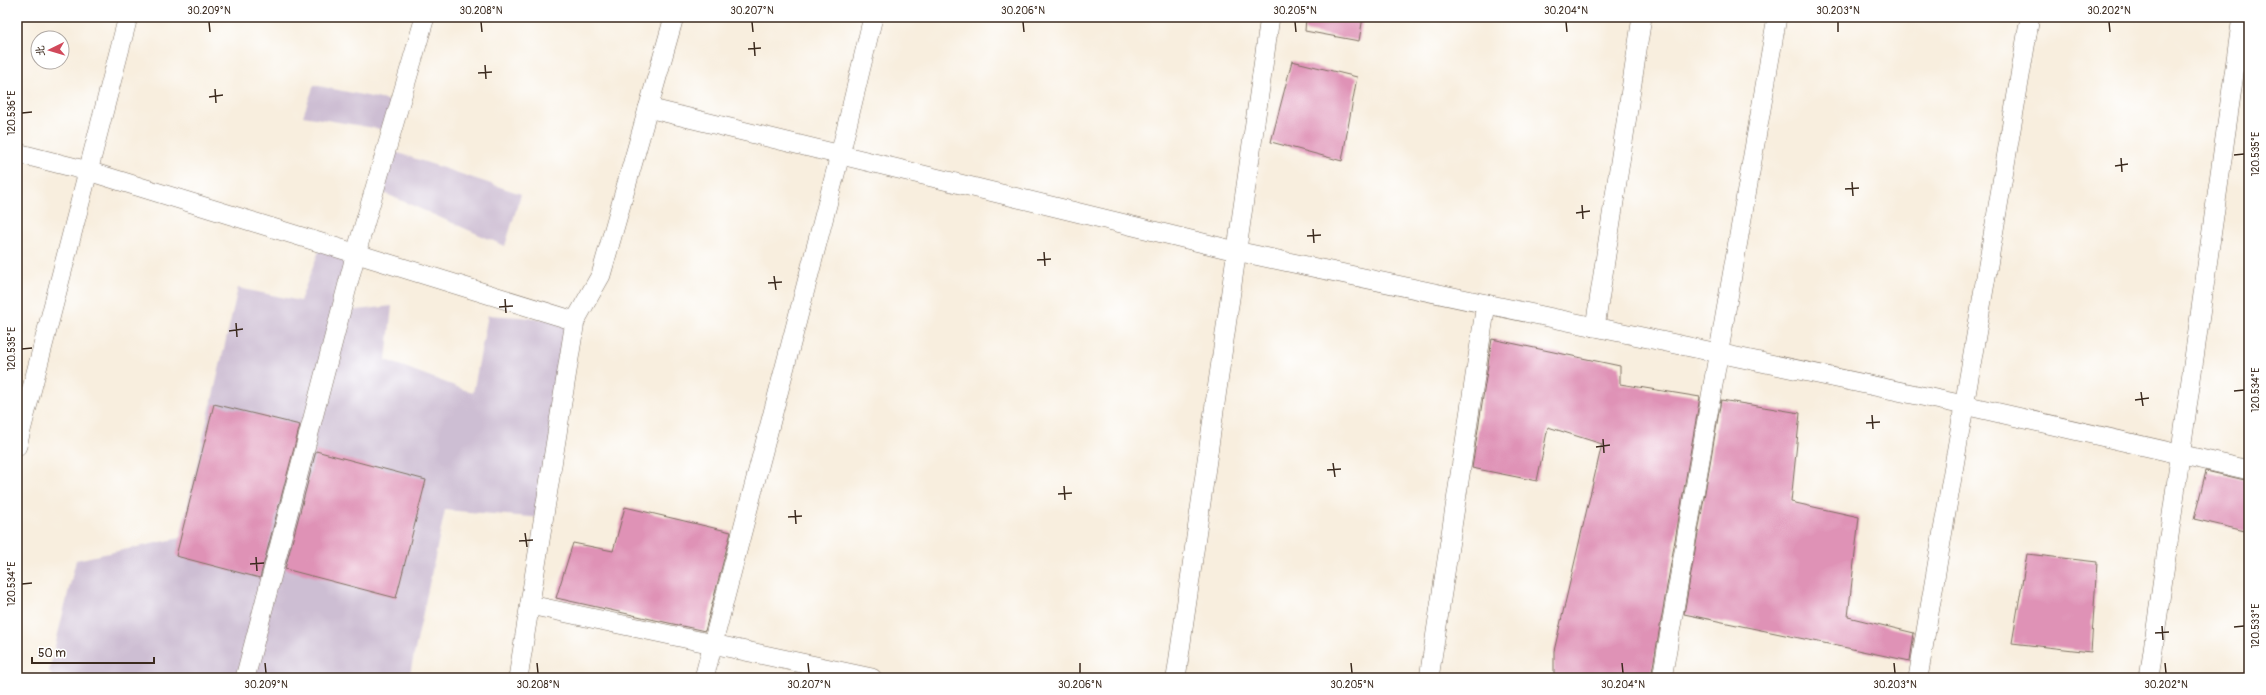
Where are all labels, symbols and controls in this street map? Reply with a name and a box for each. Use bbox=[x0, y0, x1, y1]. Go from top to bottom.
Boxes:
text: 30.209°N bbox=[187, 5, 231, 17]
text: 30.208°N bbox=[459, 5, 503, 17]
text: 30.207°N bbox=[730, 5, 774, 17]
text: 30.206°N bbox=[1001, 5, 1045, 17]
text: 30.205°N bbox=[1273, 5, 1317, 17]
text: 30.204°N bbox=[1544, 5, 1588, 17]
text: 30.203°N bbox=[1816, 5, 1860, 17]
text: 30.202°N bbox=[2087, 5, 2131, 17]
north arrow bbox=[30, 30, 70, 70]
text: 北 bbox=[34, 45, 47, 57]
text: 120.536°E bbox=[6, 91, 18, 135]
text: 120.535°E bbox=[2250, 132, 2262, 176]
text: 120.535°E bbox=[6, 327, 18, 371]
text: 120.534°E bbox=[2250, 368, 2262, 412]
text: 120.534°E bbox=[6, 562, 18, 606]
text: 120.533°E bbox=[2250, 604, 2262, 648]
scale bar bbox=[32, 639, 154, 665]
text: 50 m bbox=[38, 646, 66, 661]
text: 30.209°N bbox=[244, 679, 288, 691]
text: 30.208°N bbox=[516, 679, 560, 691]
text: 30.207°N bbox=[787, 679, 831, 691]
text: 30.206°N bbox=[1058, 679, 1102, 691]
text: 30.205°N bbox=[1330, 679, 1374, 691]
text: 30.204°N bbox=[1601, 679, 1645, 691]
text: 30.203°N bbox=[1873, 679, 1917, 691]
text: 30.202°N bbox=[2144, 679, 2188, 691]

